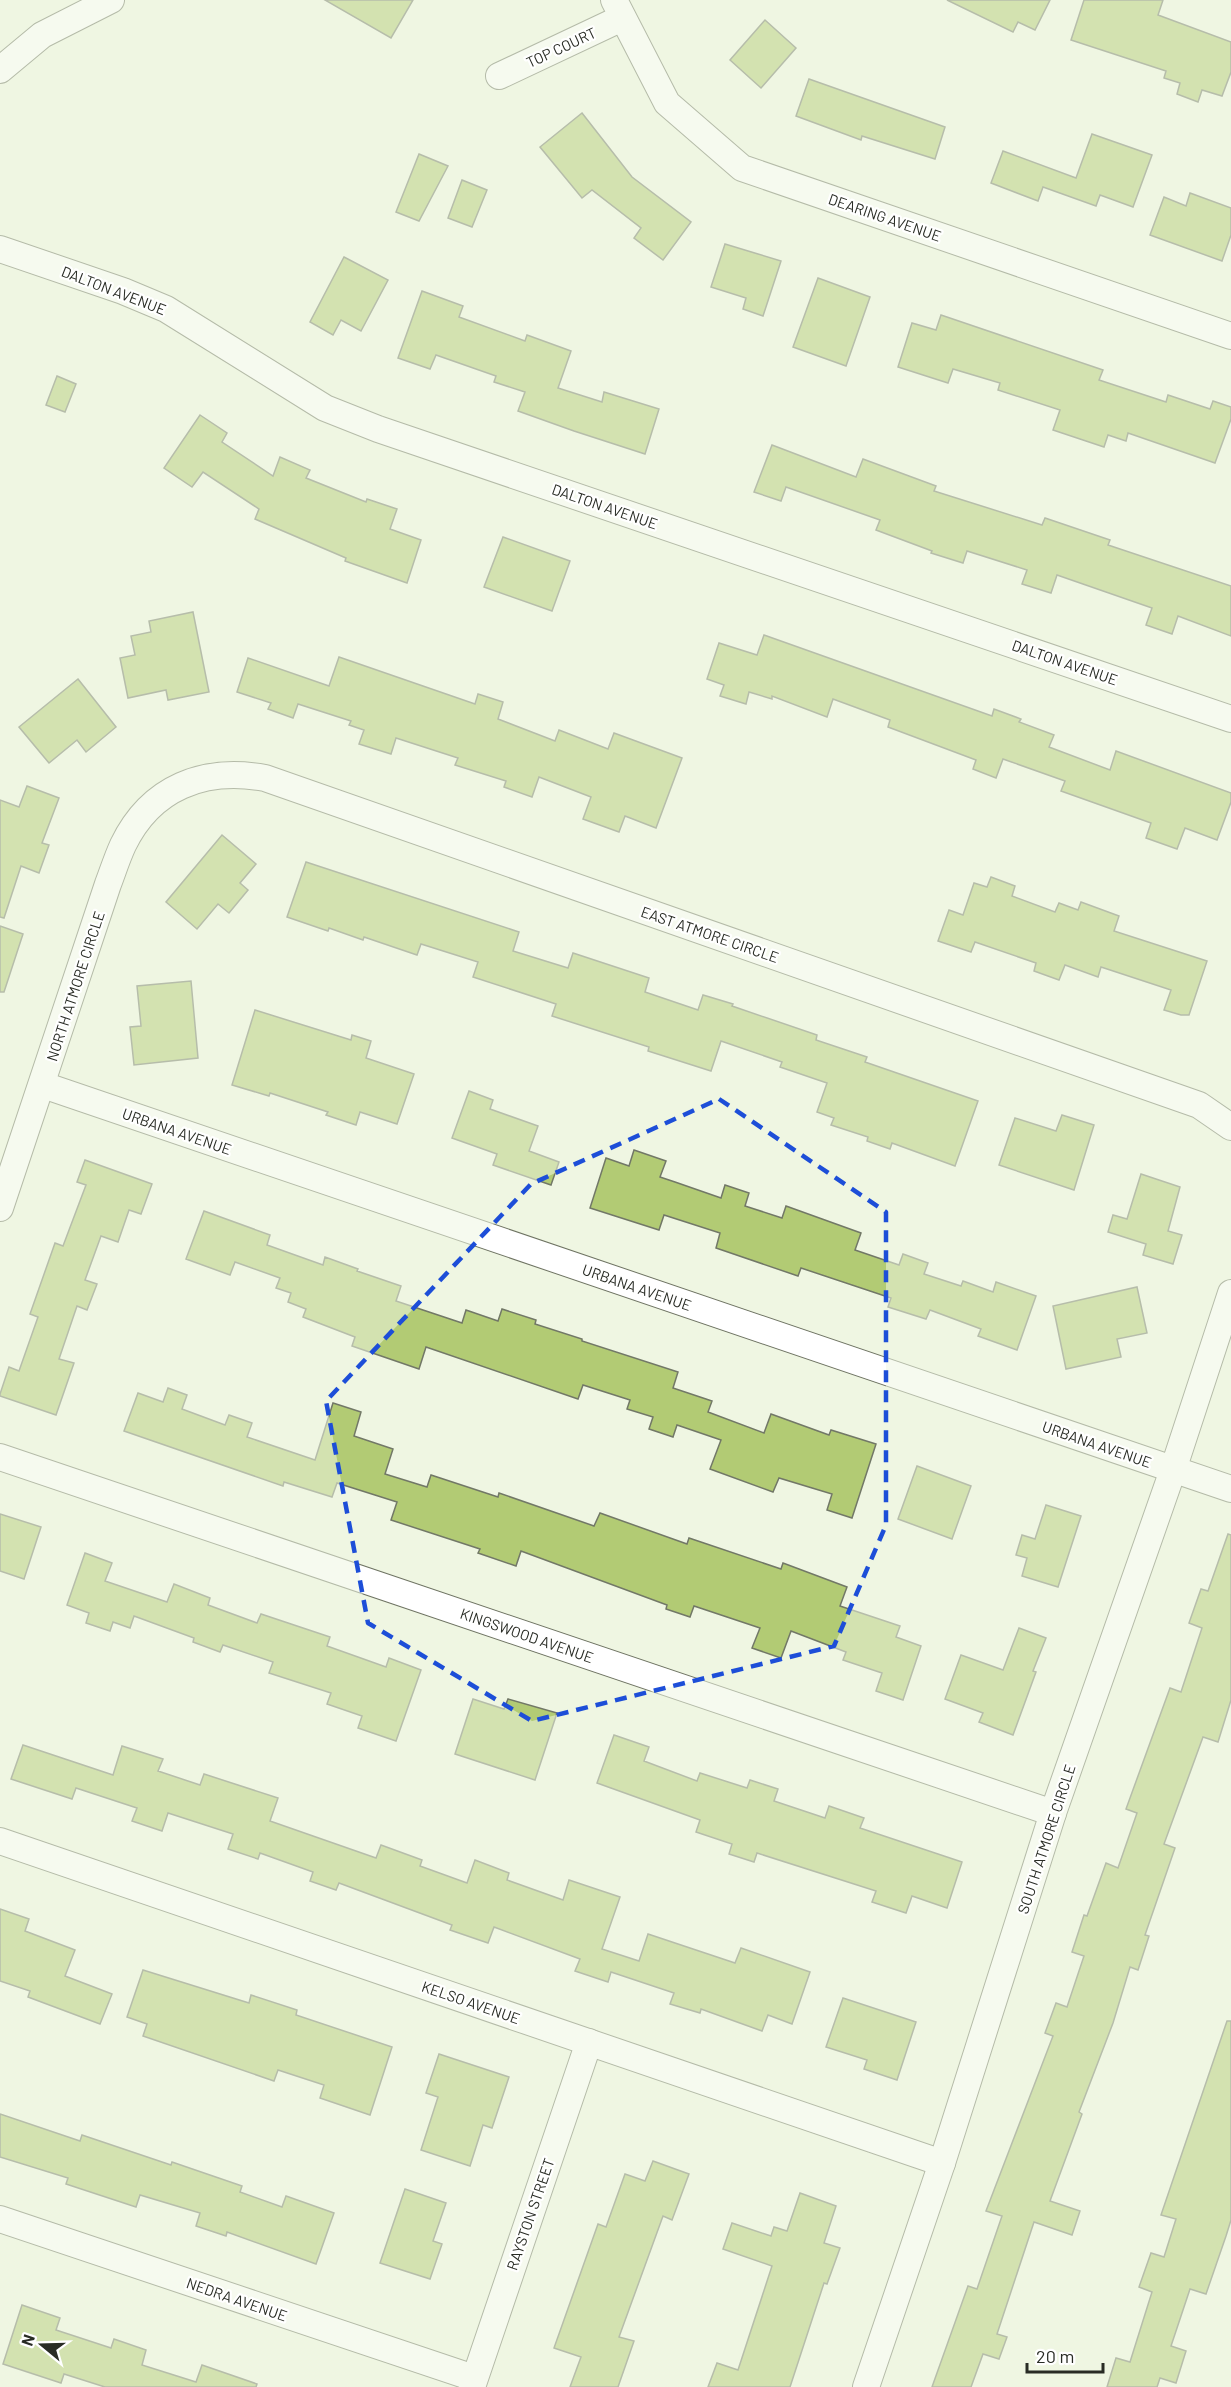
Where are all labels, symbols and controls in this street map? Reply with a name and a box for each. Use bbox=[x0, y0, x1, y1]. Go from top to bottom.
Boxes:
street label: TOP COURT bbox=[523, 23, 599, 71]
street label: DEARING AVENUE bbox=[826, 189, 944, 245]
street label: DALTON AVENUE bbox=[59, 262, 169, 318]
street label: DALTON AVENUE bbox=[550, 480, 660, 532]
street label: DALTON AVENUE bbox=[1010, 636, 1120, 688]
street label: EAST ATMORE CIRCLE bbox=[639, 902, 781, 966]
street label: NORTH ATMORE CIRCLE bbox=[42, 909, 108, 1063]
street label: URBANA AVENUE bbox=[120, 1104, 234, 1158]
street label: URBANA AVENUE bbox=[580, 1260, 694, 1314]
street label: URBANA AVENUE bbox=[1040, 1417, 1154, 1471]
street label: KINGSWOOD AVENUE bbox=[458, 1604, 596, 1666]
street label: SOUTH ATMORE CIRCLE bbox=[1013, 1762, 1079, 1916]
street label: KELSO AVENUE bbox=[419, 1977, 523, 2027]
street label: RAYSTON STREET bbox=[502, 2155, 558, 2273]
street label: NEDRA AVENUE bbox=[184, 2273, 290, 2325]
north arrow bbox=[12, 2315, 72, 2375]
text: N bbox=[17, 2332, 38, 2348]
scale bar bbox=[1027, 2336, 1104, 2374]
text: 20 m bbox=[1036, 2345, 1074, 2367]

